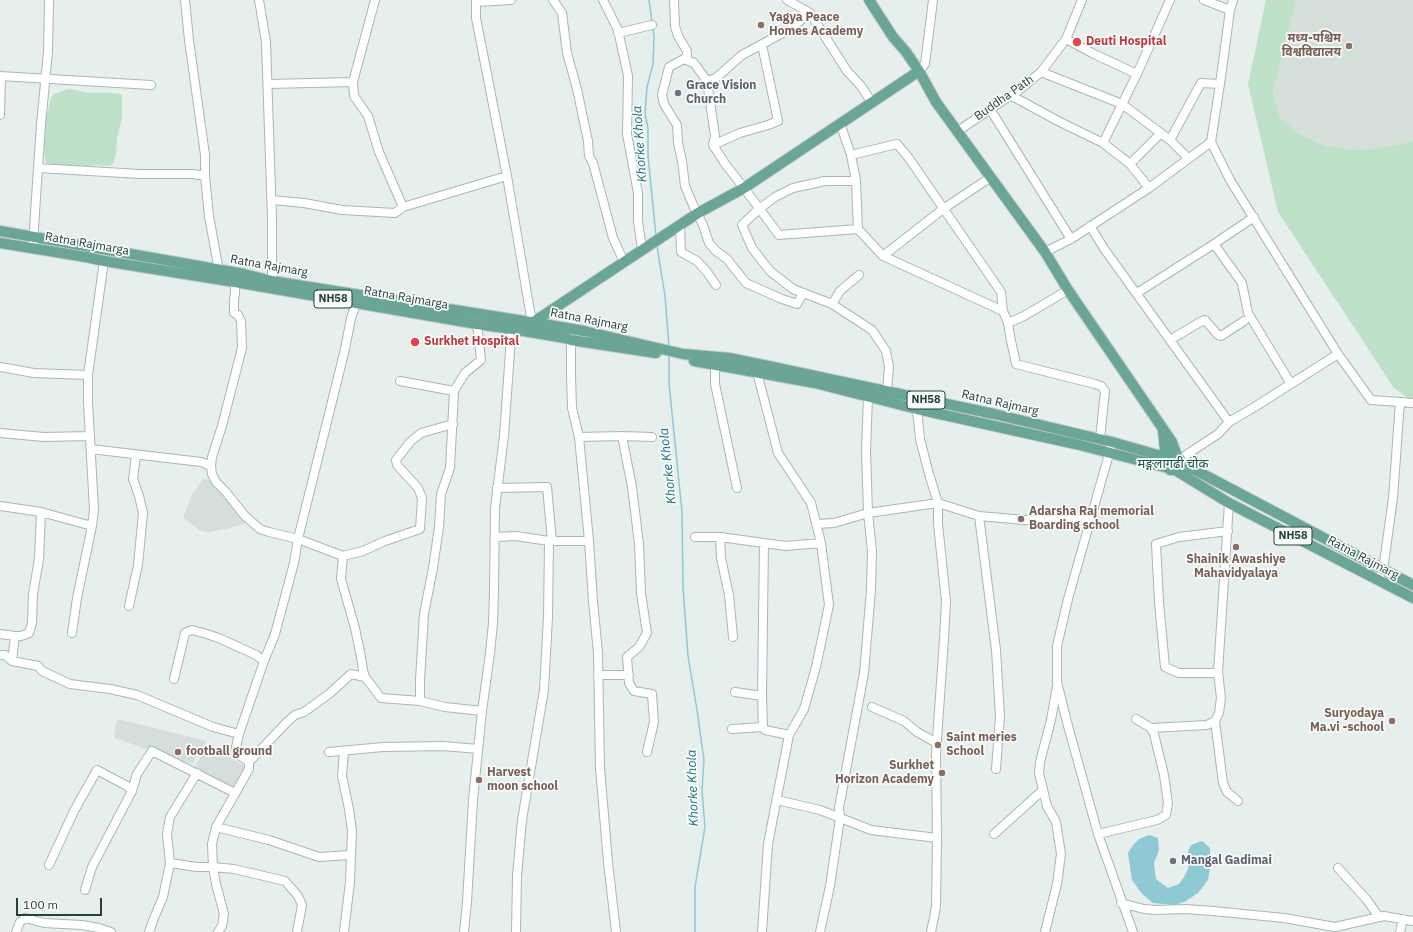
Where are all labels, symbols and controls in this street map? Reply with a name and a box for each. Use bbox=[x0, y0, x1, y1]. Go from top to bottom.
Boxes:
place label: Yagya Peace Homes Academy bbox=[769, 11, 863, 39]
marker: Yagya Peace Homes Academy bbox=[756, 20, 766, 30]
place label: मध्य-पश्चिम विश्वविद्यालय bbox=[1282, 32, 1341, 60]
place label: Deuti Hospital bbox=[1086, 35, 1166, 49]
marker: Deuti Hospital bbox=[1071, 36, 1083, 48]
marker: मध्य-पश्चिम विश्वविद्यालय bbox=[1344, 41, 1354, 51]
street label: Buddha Path bbox=[972, 72, 1036, 124]
place label: Grace Vision Church bbox=[686, 79, 756, 107]
marker: Grace Vision Church bbox=[673, 88, 683, 98]
water label: Khorke Khola bbox=[630, 105, 650, 183]
street label: Ratna Rajmarga bbox=[44, 230, 130, 258]
street label: Ratna Rajmarg bbox=[229, 252, 309, 280]
street label: Ratna Rajmarga bbox=[363, 284, 449, 312]
road number: NH58 bbox=[314, 290, 352, 308]
street label: Ratna Rajmarg bbox=[549, 305, 629, 335]
place label: Surkhet Hospital bbox=[424, 335, 519, 349]
marker: Surkhet Hospital bbox=[409, 336, 421, 348]
street label: Ratna Rajmarg bbox=[960, 387, 1040, 419]
road number: NH58 bbox=[907, 391, 945, 409]
water label: Khorke Khola bbox=[656, 427, 680, 505]
district label: मङ्गलागढी चोक bbox=[1138, 456, 1208, 472]
place label: Adarsha Raj memorial Boarding school bbox=[1029, 505, 1154, 533]
marker: Adarsha Raj memorial Boarding school bbox=[1016, 514, 1026, 524]
road number: NH58 bbox=[1274, 527, 1312, 545]
street label: Ratna Rajmarg bbox=[1325, 533, 1401, 583]
marker: Shainik Awashiye Mahavidyalaya bbox=[1231, 542, 1241, 552]
place label: Shainik Awashiye Mahavidyalaya bbox=[1186, 553, 1286, 581]
place label: Suryodaya Ma.vi -school bbox=[1310, 707, 1384, 735]
marker: Suryodaya Ma.vi -school bbox=[1387, 716, 1397, 726]
place label: Saint meries School bbox=[946, 731, 1017, 759]
marker: Saint meries School bbox=[933, 740, 943, 750]
place label: football ground bbox=[186, 745, 272, 759]
marker: football ground bbox=[173, 747, 183, 757]
water label: Khorke Khola bbox=[684, 749, 702, 827]
place label: Surkhet Horizon Academy bbox=[835, 759, 934, 787]
place label: Harvest moon school bbox=[487, 766, 558, 794]
marker: Surkhet Horizon Academy bbox=[937, 768, 947, 778]
marker: Harvest moon school bbox=[474, 775, 484, 785]
place label: Mangal Gadimai bbox=[1181, 854, 1272, 868]
marker: Mangal Gadimai bbox=[1168, 856, 1178, 866]
scale bar bbox=[18, 890, 104, 916]
text: 100 m bbox=[23, 897, 58, 912]

